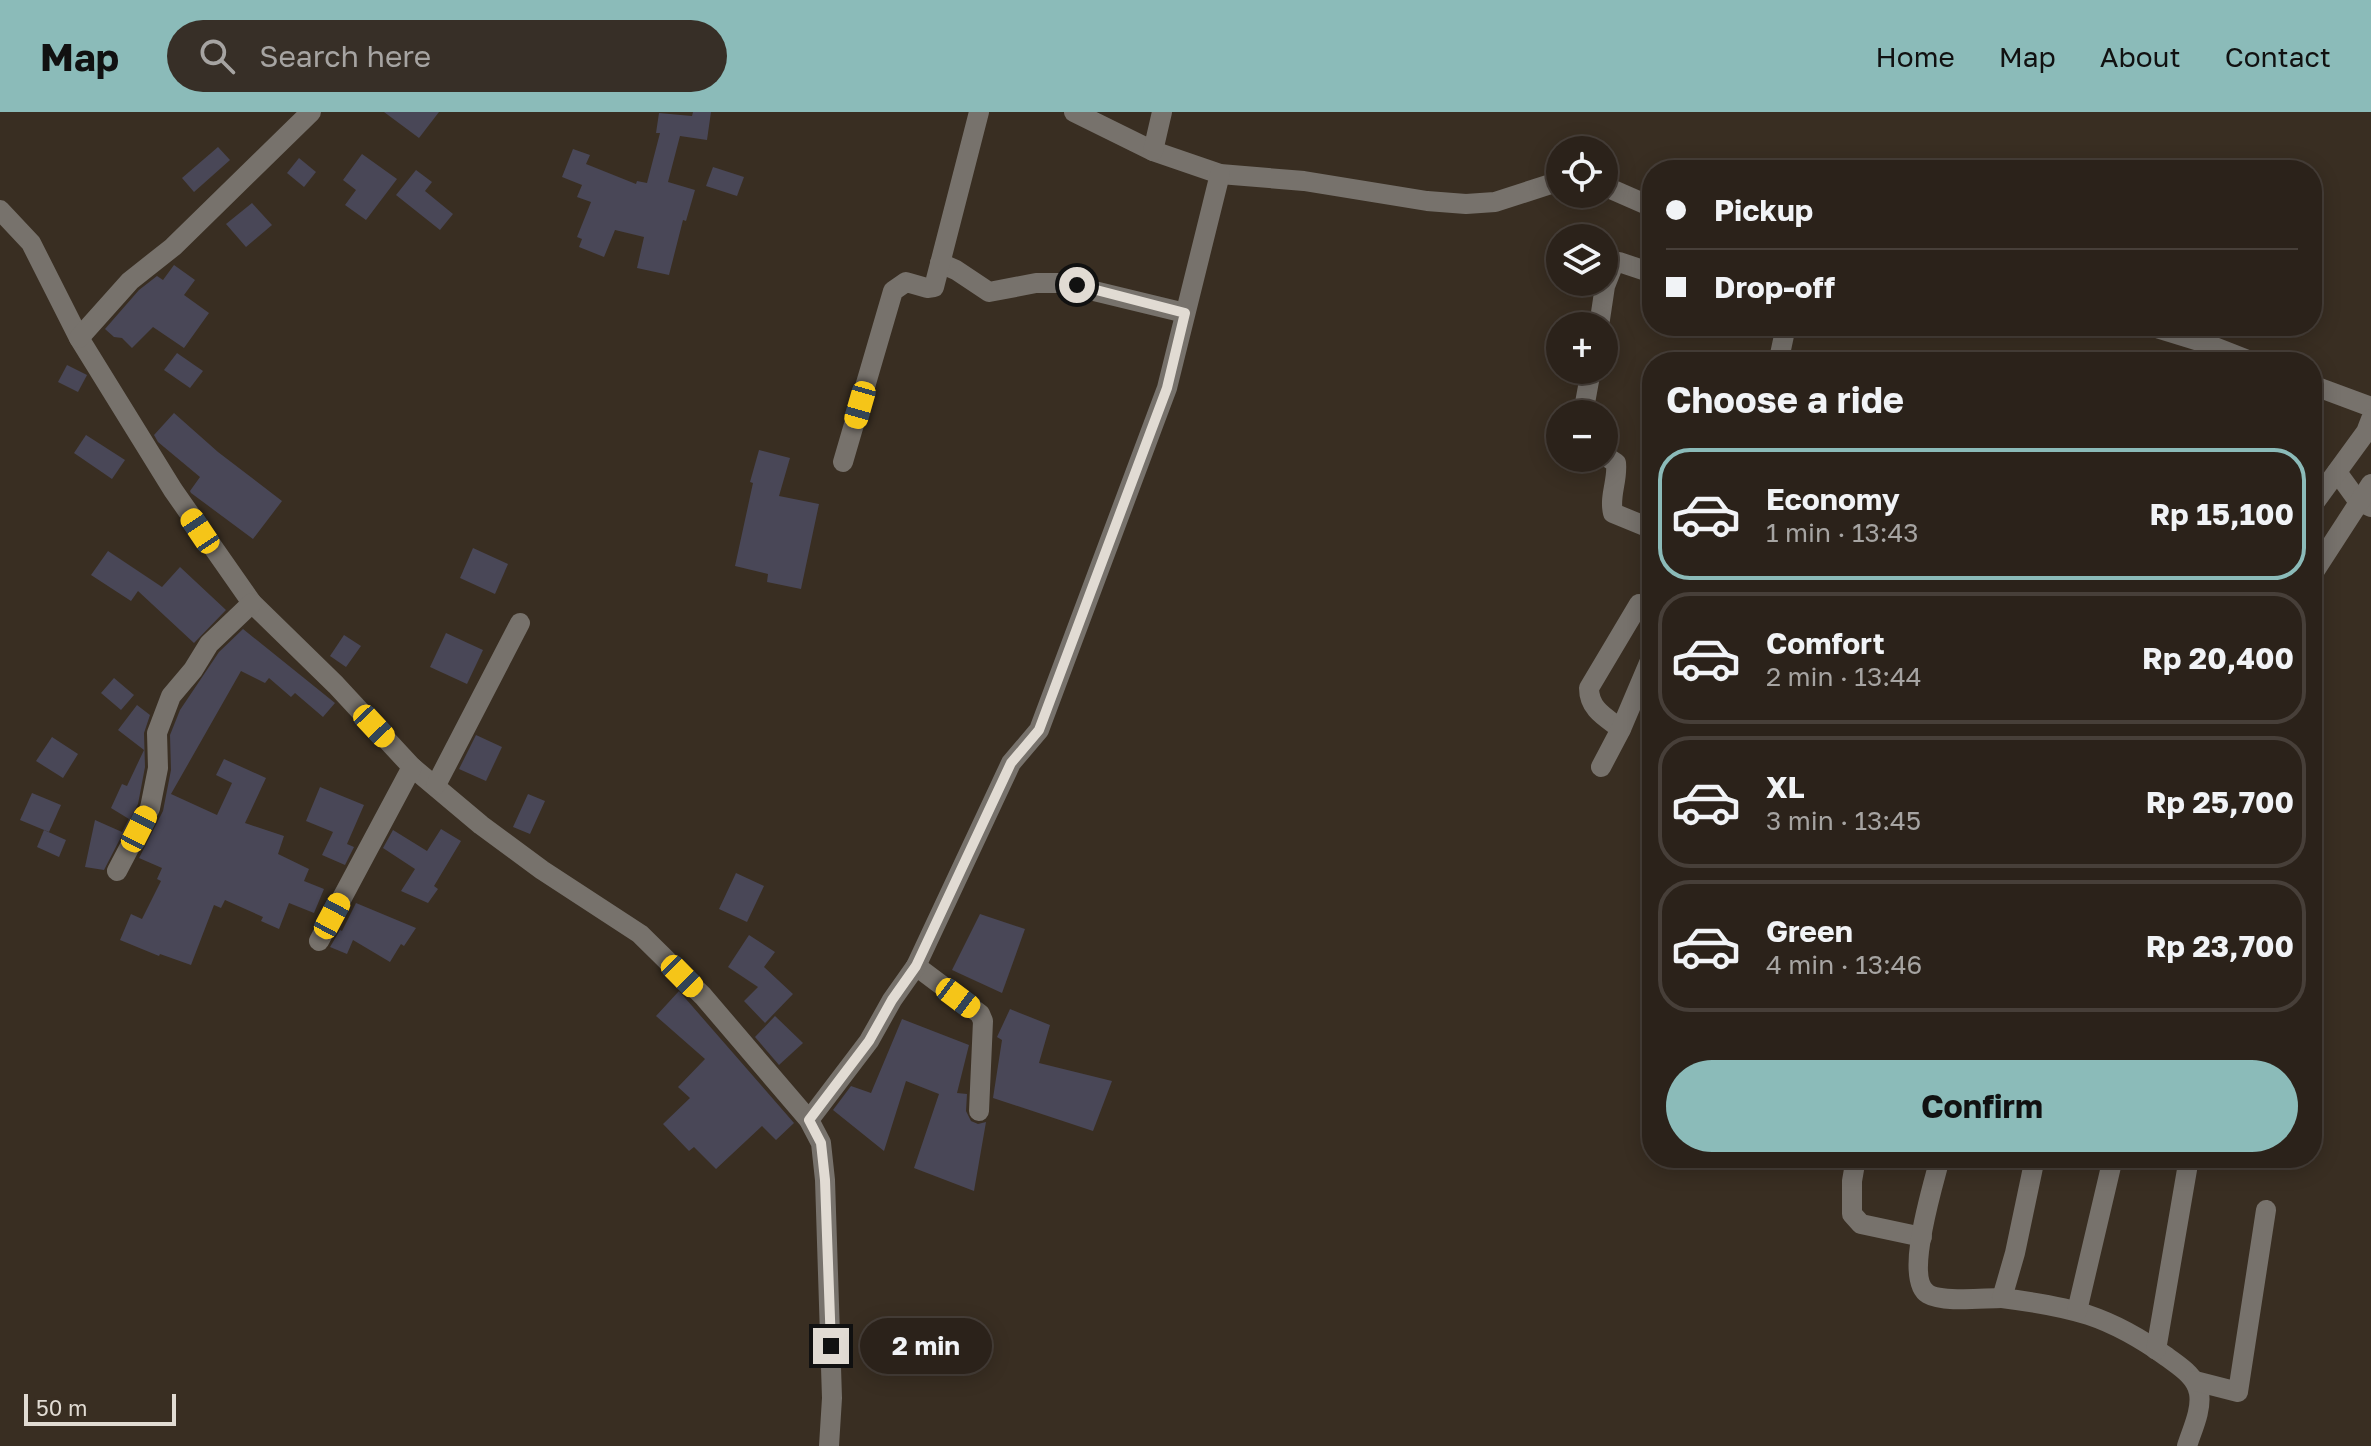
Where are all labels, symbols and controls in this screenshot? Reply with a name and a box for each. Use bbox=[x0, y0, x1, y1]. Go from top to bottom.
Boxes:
search box bbox=[167, 20, 727, 92]
text: Map bbox=[40, 34, 119, 79]
icon: search bbox=[195, 34, 239, 78]
text: Search here bbox=[259, 38, 431, 74]
text: Home bbox=[1876, 40, 1955, 73]
text: Map bbox=[1999, 40, 2056, 73]
text: About bbox=[2100, 40, 2181, 73]
text: Contact bbox=[2225, 40, 2331, 73]
map controls bbox=[1546, 136, 1618, 472]
button: locate bbox=[1546, 136, 1618, 208]
text: Pickup bbox=[1714, 192, 1813, 228]
button: layers bbox=[1546, 224, 1618, 296]
route start bbox=[1059, 267, 1095, 303]
text: Drop-off bbox=[1714, 269, 1835, 305]
button: + bbox=[1546, 312, 1618, 384]
text: Choose a ride bbox=[1666, 378, 1904, 421]
car bbox=[842, 379, 878, 431]
button: − bbox=[1546, 400, 1618, 472]
icon: car bbox=[1670, 478, 1742, 550]
text: Economy bbox=[1766, 481, 1900, 517]
text: Rp 15,100 bbox=[2149, 496, 2294, 532]
car bbox=[177, 504, 223, 558]
text: 1 min · 13:43 bbox=[1766, 517, 1919, 548]
icon: car bbox=[1670, 622, 1742, 694]
text: Comfort bbox=[1766, 625, 1885, 661]
text: Rp 20,400 bbox=[2142, 640, 2294, 676]
text: 2 min · 13:44 bbox=[1766, 661, 1922, 692]
car bbox=[349, 700, 399, 752]
icon: car bbox=[1670, 766, 1742, 838]
text: XL bbox=[1766, 769, 1805, 805]
text: Rp 25,700 bbox=[2146, 784, 2294, 820]
car bbox=[117, 802, 161, 856]
text: 3 min · 13:45 bbox=[1766, 805, 1921, 836]
car bbox=[310, 889, 354, 943]
icon: car bbox=[1670, 910, 1742, 982]
text: Green bbox=[1766, 913, 1853, 949]
text: Rp 23,700 bbox=[2146, 928, 2294, 964]
text: 4 min · 13:46 bbox=[1766, 949, 1922, 980]
car bbox=[657, 951, 707, 1001]
car bbox=[932, 974, 984, 1022]
button: Confirm bbox=[1666, 1060, 2298, 1152]
callout: 2 min bbox=[859, 1318, 991, 1374]
route end bbox=[813, 1328, 849, 1364]
text: 2 min bbox=[892, 1330, 960, 1361]
scale bar bbox=[24, 1390, 176, 1426]
text: 50 m bbox=[36, 1394, 87, 1421]

